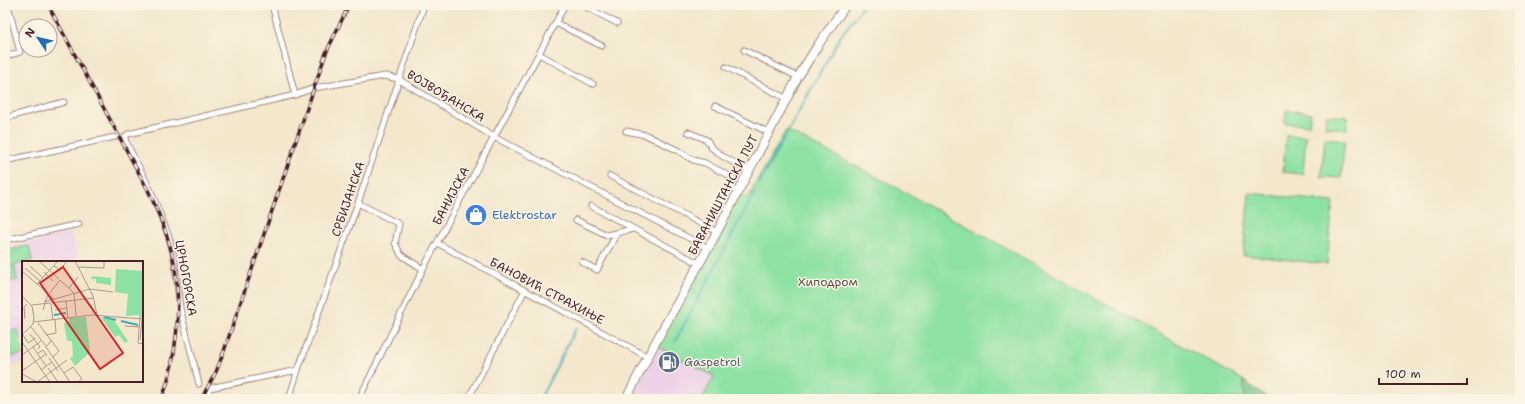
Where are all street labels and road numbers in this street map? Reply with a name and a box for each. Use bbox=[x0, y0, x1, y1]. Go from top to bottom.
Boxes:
street label: ВОЈВОЂАНСКА bbox=[404, 66, 488, 126]
street label: БАВАНИШТАНСКИ ПУТ bbox=[684, 131, 762, 258]
street label: СРБИЈАНСКА bbox=[328, 159, 368, 239]
street label: БАНИЈСКА bbox=[429, 164, 473, 228]
street label: ЦРНОГОРСКА bbox=[171, 239, 201, 318]
street label: БАНОВИЋ СТРАХИЊЕ bbox=[487, 254, 607, 328]

